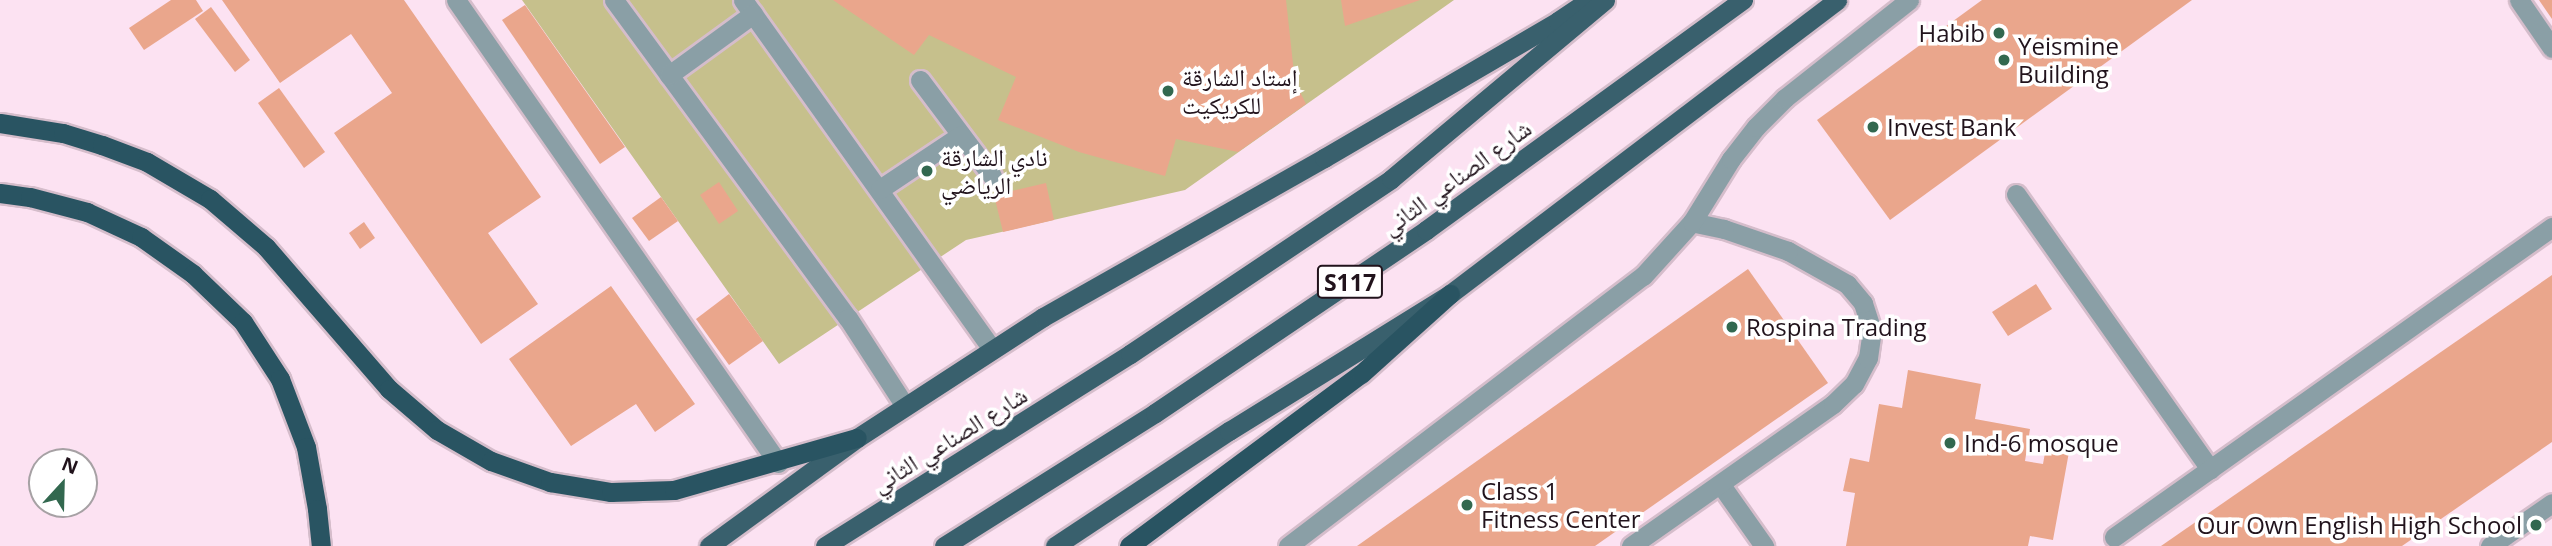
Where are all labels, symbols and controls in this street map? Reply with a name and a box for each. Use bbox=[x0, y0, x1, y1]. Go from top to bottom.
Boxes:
place label: Habib bbox=[1919, 19, 1985, 47]
marker: Habib bbox=[1991, 25, 2007, 41]
place label: Yeismine Building bbox=[2018, 32, 2119, 88]
marker: Yeismine Building bbox=[1996, 52, 2012, 68]
place label: إستاد الشارقة للكريكيت bbox=[1182, 63, 1297, 119]
marker: إستاد الشارقة للكريكيت bbox=[1160, 83, 1176, 99]
street label: شارع الصناعي الثاني bbox=[1376, 113, 1536, 241]
place label: Invest Bank bbox=[1887, 113, 2016, 141]
marker: Invest Bank bbox=[1865, 119, 1881, 135]
place label: نادي الشارقة الرياضي bbox=[941, 143, 1048, 199]
marker: نادي الشارقة الرياضي bbox=[919, 163, 935, 179]
road number: S117 bbox=[1317, 262, 1383, 302]
place label: Rospina Trading bbox=[1746, 313, 1927, 341]
marker: Rospina Trading bbox=[1724, 319, 1740, 335]
street label: شارع الصناعي الثاني bbox=[866, 380, 1032, 498]
place label: Ind-6 mosque bbox=[1964, 429, 2119, 457]
marker: Ind-6 mosque bbox=[1942, 435, 1958, 451]
north arrow bbox=[28, 448, 98, 518]
text: N bbox=[58, 450, 82, 480]
place label: Class 1 Fitness Center bbox=[1481, 477, 1640, 533]
marker: Class 1 Fitness Center bbox=[1459, 497, 1475, 513]
place label: Our Own English High School bbox=[2197, 511, 2522, 539]
marker: Our Own English High School bbox=[2528, 517, 2544, 533]

